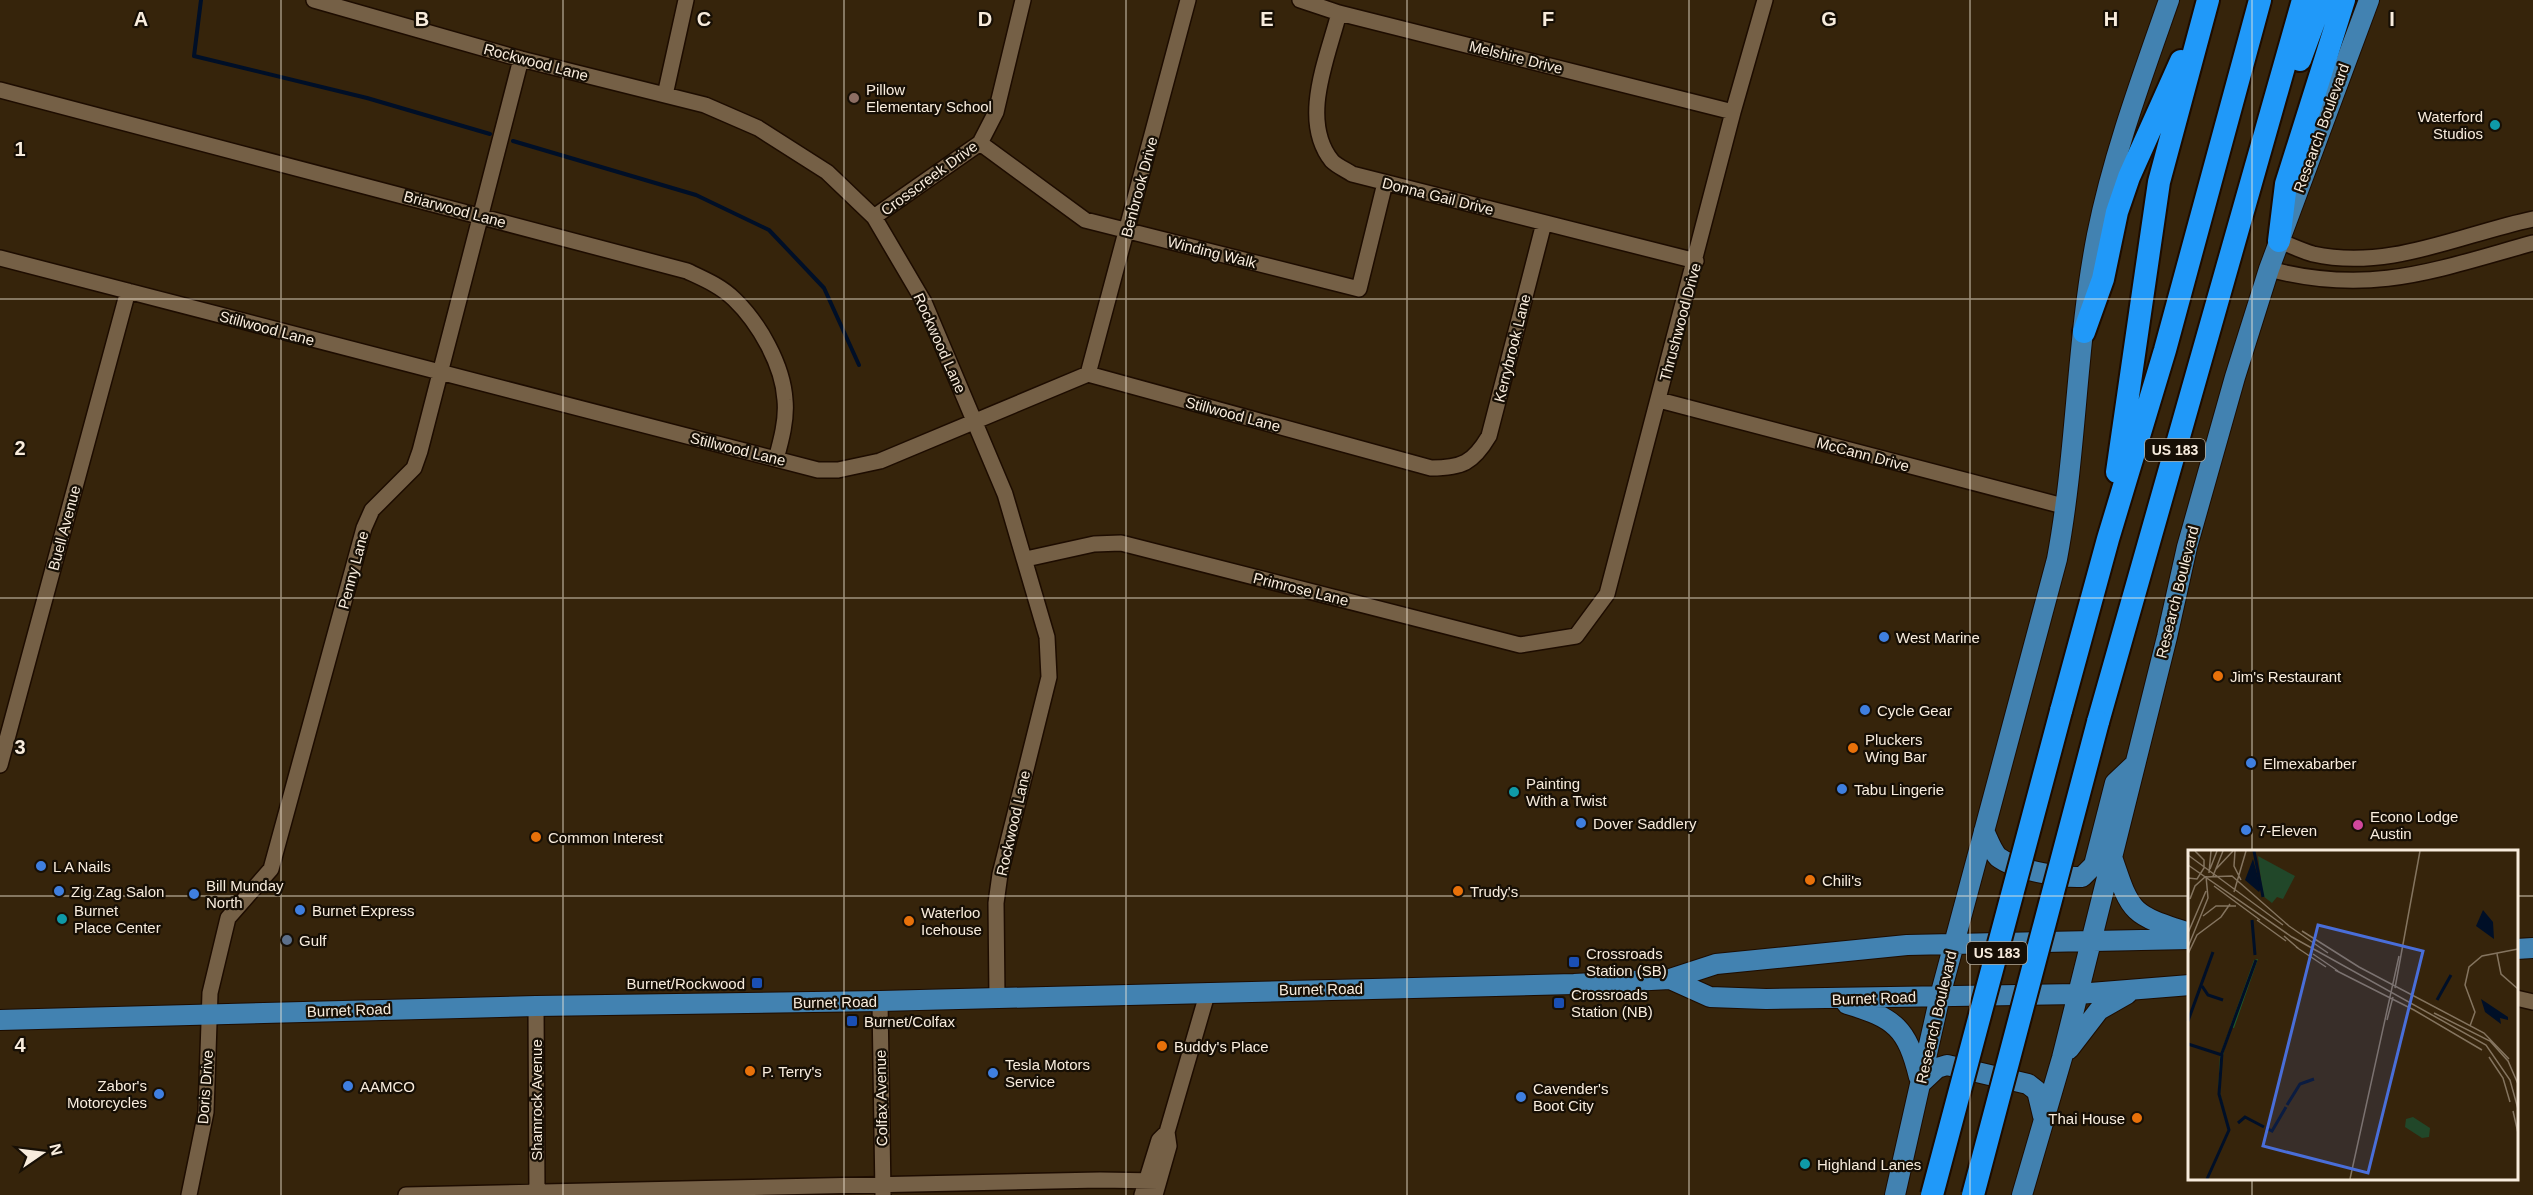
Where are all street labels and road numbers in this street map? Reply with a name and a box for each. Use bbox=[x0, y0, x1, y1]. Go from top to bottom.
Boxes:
street label: Melshire Drive bbox=[1467, 37, 1565, 77]
street label: Rockwood Lane bbox=[482, 40, 590, 84]
street label: Research Boulevard bbox=[2290, 61, 2352, 195]
street label: Benbrook Drive bbox=[1117, 135, 1161, 239]
street label: Crosscreek Drive bbox=[877, 137, 981, 219]
street label: Donna Gail Drive bbox=[1381, 174, 1495, 218]
street label: Briarwood Lane bbox=[402, 187, 508, 231]
street label: Winding Walk bbox=[1166, 233, 1259, 271]
street label: Thrushwood Drive bbox=[1656, 261, 1704, 383]
street label: Rockwood Lane bbox=[910, 290, 970, 396]
street label: Kerrybrook Lane bbox=[1490, 292, 1534, 404]
street label: Stillwood Lane bbox=[218, 307, 316, 349]
street label: Stillwood Lane bbox=[1184, 393, 1282, 435]
street label: Stillwood Lane bbox=[689, 429, 787, 469]
street label: McCann Drive bbox=[1815, 433, 1911, 475]
road number: US 183 bbox=[2145, 439, 2205, 461]
street label: Buell Avenue bbox=[44, 484, 84, 572]
street label: Research Boulevard bbox=[2152, 524, 2202, 660]
street label: Penny Lane bbox=[334, 529, 372, 611]
street label: Primrose Lane bbox=[1252, 569, 1350, 609]
street label: Rockwood Lane bbox=[993, 769, 1033, 877]
road number: US 183 bbox=[1967, 942, 2027, 964]
street label: Research Boulevard bbox=[1912, 949, 1960, 1085]
street label: Burnet Road bbox=[1279, 980, 1363, 998]
street label: Burnet Road bbox=[1832, 988, 1916, 1008]
street label: Burnet Road bbox=[793, 993, 877, 1011]
street label: Burnet Road bbox=[307, 1000, 391, 1020]
street label: Shamrock Avenue bbox=[528, 1039, 545, 1161]
street label: Doris Drive bbox=[194, 1049, 216, 1125]
street label: Colfax Avenue bbox=[872, 1050, 890, 1146]

